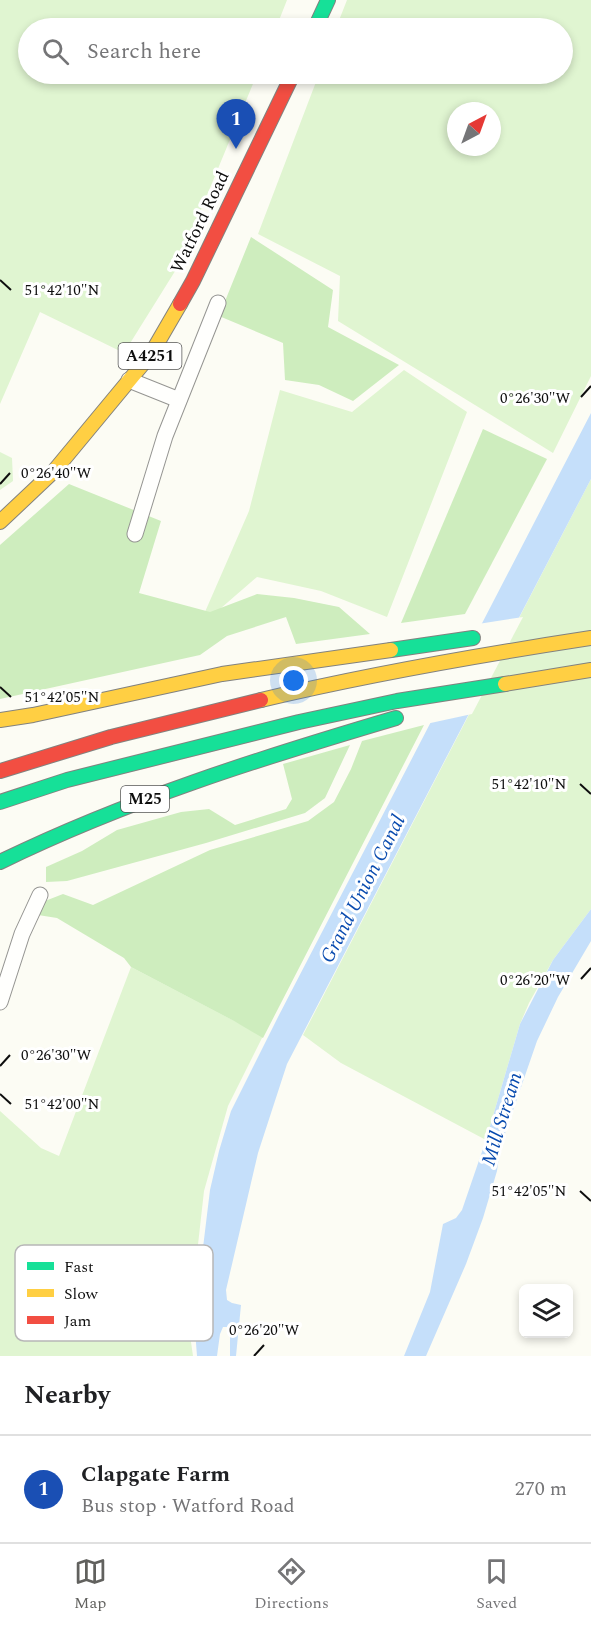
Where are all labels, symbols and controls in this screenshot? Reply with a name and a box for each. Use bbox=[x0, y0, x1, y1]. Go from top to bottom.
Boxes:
search box bbox=[18, 18, 573, 84]
icon: search bbox=[39, 35, 72, 68]
text: Search here bbox=[87, 35, 201, 68]
pin: 1 bbox=[216, 100, 256, 149]
north arrow bbox=[447, 102, 501, 156]
street label: Watford Road bbox=[164, 166, 236, 278]
text: 51°42'10"N bbox=[25, 279, 100, 302]
road number: A4251 bbox=[118, 343, 182, 369]
text: 0°26'30"W bbox=[500, 387, 570, 410]
text: 0°26'40"W bbox=[21, 462, 91, 485]
your location bbox=[279, 666, 308, 695]
text: 51°42'05"N bbox=[25, 686, 100, 709]
text: 51°42'10"N bbox=[492, 773, 567, 796]
road number: M25 bbox=[121, 786, 169, 812]
water label: Grand Union Canal bbox=[313, 810, 413, 968]
text: 0°26'20"W bbox=[500, 969, 570, 992]
text: 0°26'30"W bbox=[21, 1044, 91, 1067]
water label: Mill Stream bbox=[474, 1068, 531, 1170]
text: 51°42'00"N bbox=[25, 1093, 100, 1116]
text: 51°42'05"N bbox=[492, 1180, 567, 1203]
legend bbox=[15, 1245, 213, 1341]
text: Fast bbox=[64, 1255, 94, 1279]
text: Slow bbox=[64, 1282, 99, 1306]
map controls bbox=[519, 1284, 573, 1338]
button: layers bbox=[519, 1284, 573, 1338]
text: Jam bbox=[64, 1309, 92, 1333]
text: 0°26'20"W bbox=[229, 1319, 299, 1342]
text: Nearby bbox=[24, 1375, 110, 1415]
text: Clapgate Farm bbox=[81, 1458, 230, 1491]
text: 1 bbox=[38, 1474, 49, 1504]
text: 270 m bbox=[515, 1474, 567, 1504]
text: Bus stop · Watford Road bbox=[81, 1491, 295, 1521]
tab: Map bbox=[74, 1555, 107, 1615]
tab: Directions bbox=[254, 1555, 329, 1615]
tab: Saved bbox=[476, 1555, 517, 1615]

